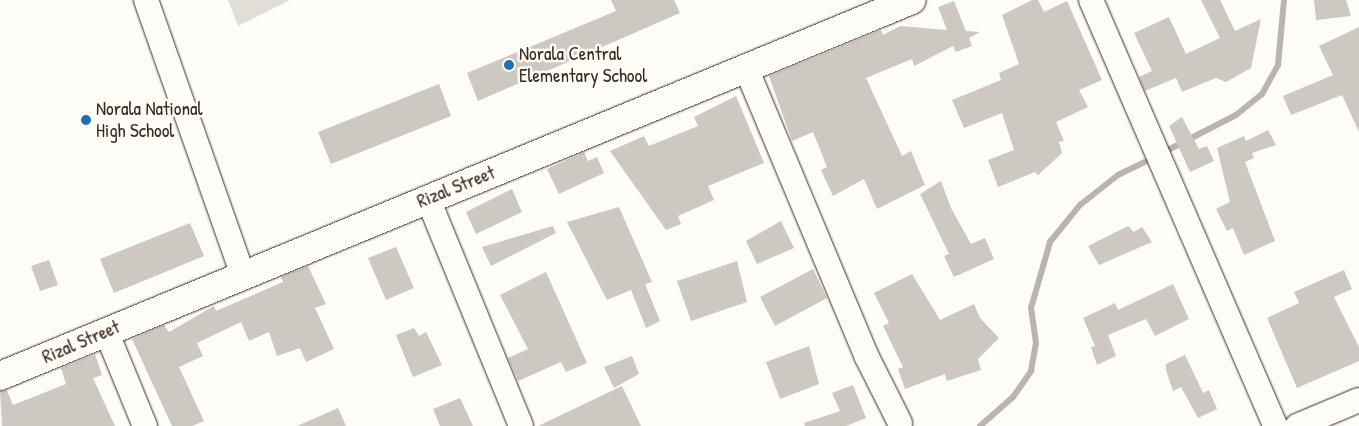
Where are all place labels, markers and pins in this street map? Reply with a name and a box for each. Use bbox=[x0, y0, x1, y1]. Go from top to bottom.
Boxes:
place label: Norala Central Elementary School bbox=[519, 43, 647, 87]
marker: Norala Central Elementary School bbox=[503, 59, 515, 71]
place label: Norala National High School bbox=[96, 98, 202, 142]
marker: Norala National High School bbox=[80, 114, 92, 126]

